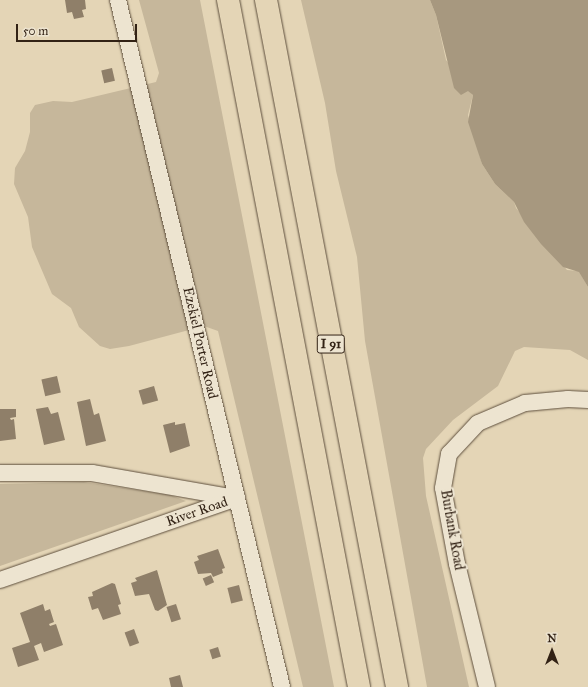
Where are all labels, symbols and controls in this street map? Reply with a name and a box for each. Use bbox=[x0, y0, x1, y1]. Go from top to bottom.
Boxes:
scale bar bbox=[18, 16, 139, 42]
text: 50 m bbox=[23, 24, 48, 38]
street label: Ezekiel Porter Road bbox=[179, 286, 221, 400]
road number: I 91 bbox=[316, 333, 346, 355]
street label: Burbank Road bbox=[437, 488, 467, 572]
street label: River Road bbox=[164, 494, 230, 530]
north arrow bbox=[532, 631, 572, 671]
text: N bbox=[547, 632, 557, 645]

